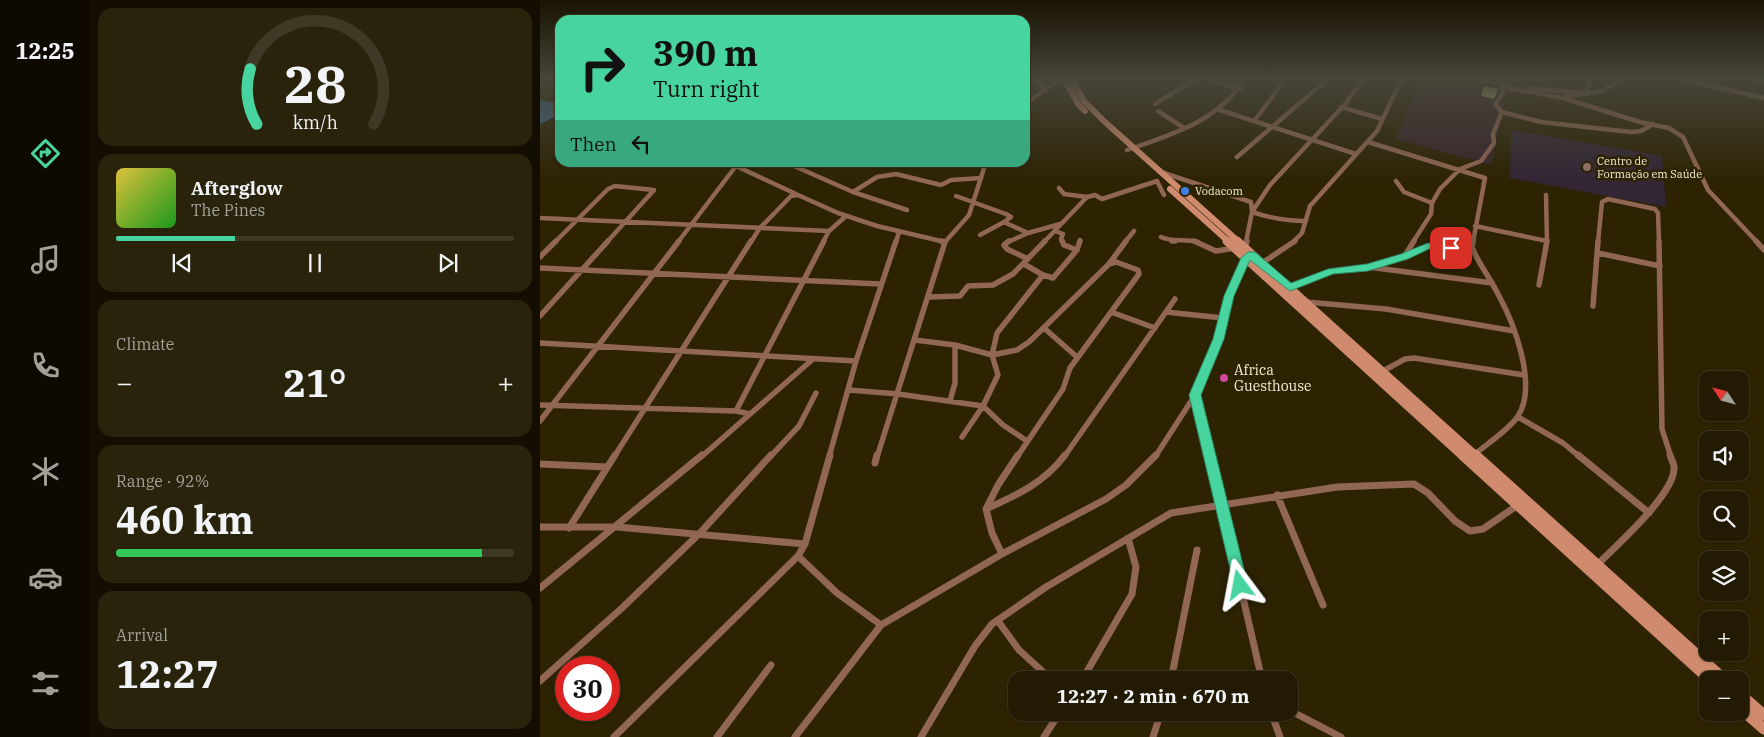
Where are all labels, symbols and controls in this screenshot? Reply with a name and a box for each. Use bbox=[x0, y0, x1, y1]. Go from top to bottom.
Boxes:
text: 390 m bbox=[653, 30, 758, 76]
icon: right bbox=[570, 35, 635, 100]
text: 12:25 bbox=[15, 36, 75, 65]
text: 28 bbox=[284, 50, 346, 117]
text: Turn right bbox=[653, 74, 760, 103]
text: km/h bbox=[292, 111, 338, 134]
icon: left bbox=[627, 130, 655, 158]
text: Then bbox=[570, 132, 617, 156]
icon: directions bbox=[28, 136, 63, 171]
place label: Centro de Formação em Saúde bbox=[1597, 154, 1702, 181]
marker: Centro de Formação em Saúde bbox=[1581, 161, 1593, 173]
text: Afterglow bbox=[191, 176, 283, 200]
place label: Vodacom bbox=[1195, 184, 1243, 198]
marker: Vodacom bbox=[1179, 185, 1191, 197]
text: The Pines bbox=[191, 200, 265, 220]
pin bbox=[1430, 227, 1472, 269]
icon: arrive bbox=[1437, 234, 1465, 262]
icon: music bbox=[28, 242, 63, 277]
icon: previous bbox=[168, 249, 196, 277]
icon: pause bbox=[301, 249, 329, 277]
icon: next bbox=[434, 249, 462, 277]
text: Climate bbox=[116, 334, 174, 354]
icon: phone bbox=[28, 348, 63, 383]
text: 21° bbox=[283, 358, 347, 407]
place label: Africa Guesthouse bbox=[1234, 361, 1312, 395]
text: − bbox=[116, 364, 133, 401]
text: + bbox=[497, 364, 514, 401]
north arrow bbox=[1699, 371, 1749, 421]
map controls bbox=[1699, 371, 1749, 721]
marker: Africa Guesthouse bbox=[1218, 372, 1230, 384]
button: sound bbox=[1699, 431, 1749, 481]
icon: climate bbox=[28, 454, 63, 489]
text: Range · 92% bbox=[116, 471, 209, 491]
button: search bbox=[1699, 491, 1749, 541]
text: 460 km bbox=[116, 495, 254, 544]
button: layers bbox=[1699, 551, 1749, 601]
position arrow bbox=[1213, 558, 1265, 610]
icon: car bbox=[28, 560, 63, 595]
button: + bbox=[1699, 611, 1749, 661]
text: Arrival bbox=[116, 625, 168, 645]
text: 12:27 bbox=[116, 649, 219, 698]
speed limit sign: 30 bbox=[555, 656, 620, 721]
icon: filters bbox=[28, 666, 63, 701]
button: − bbox=[1699, 671, 1749, 721]
text: 12:27 · 2 min · 670 m bbox=[1057, 684, 1249, 708]

